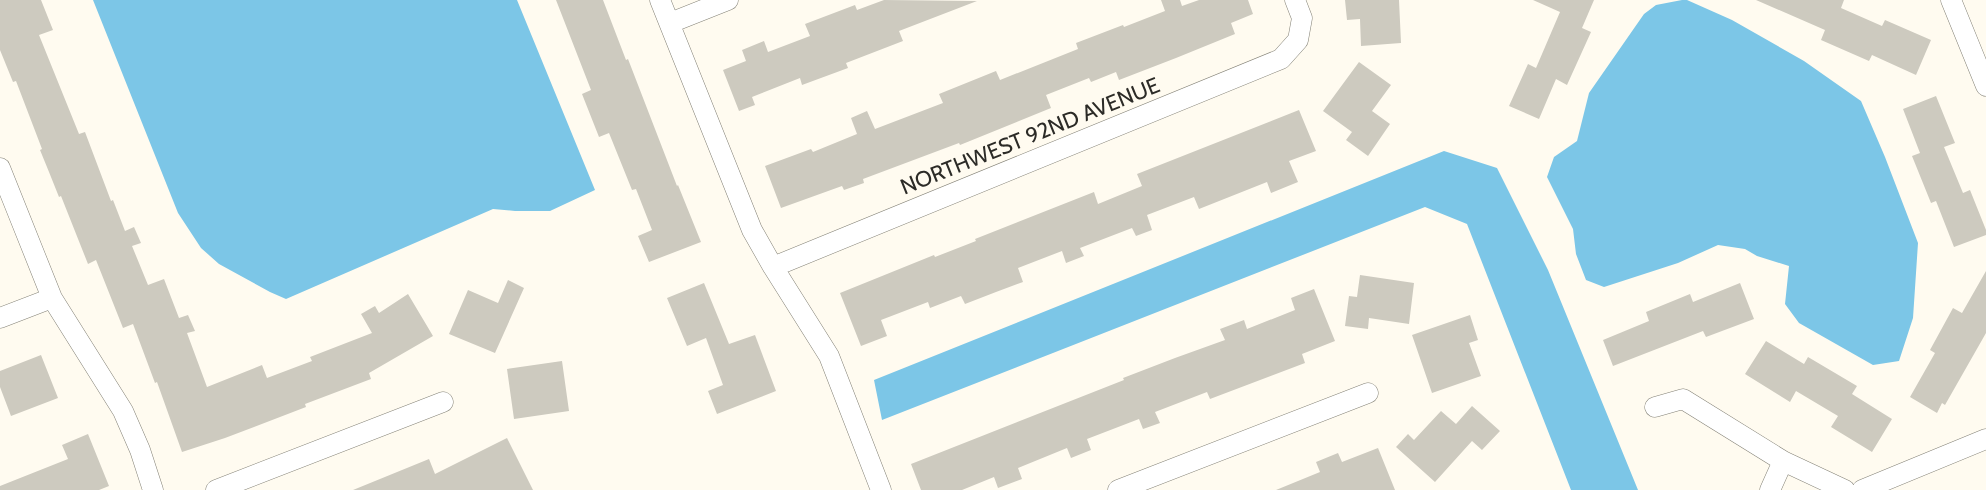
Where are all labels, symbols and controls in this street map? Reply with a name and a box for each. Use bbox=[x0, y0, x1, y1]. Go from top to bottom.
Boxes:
street label: NORTHWEST 92ND AVENUE bbox=[896, 72, 1164, 200]

